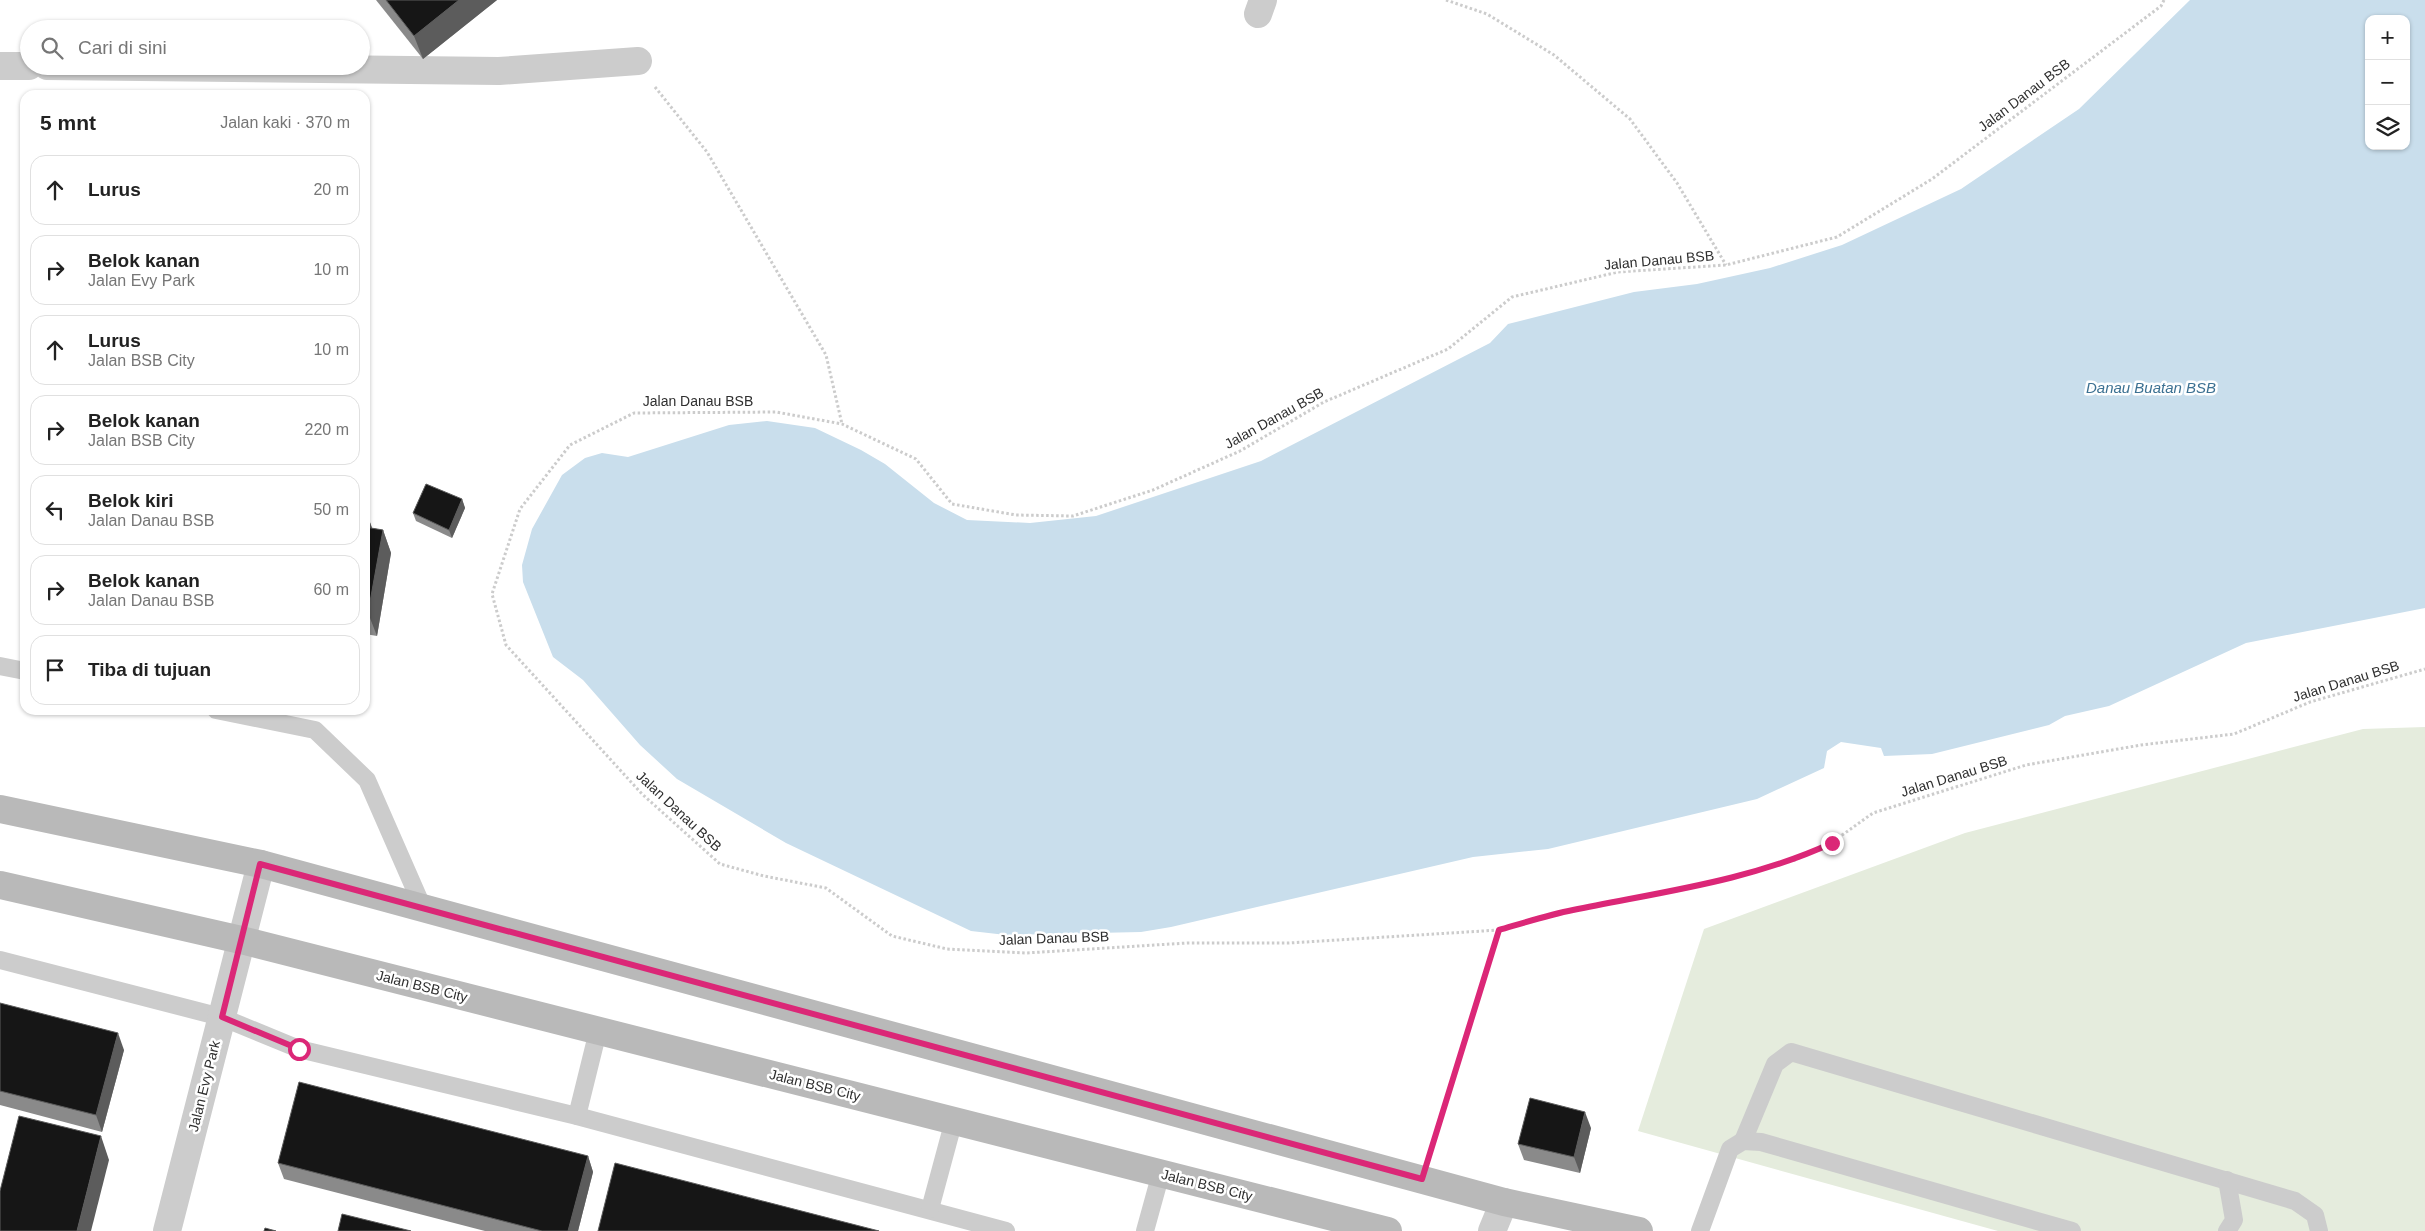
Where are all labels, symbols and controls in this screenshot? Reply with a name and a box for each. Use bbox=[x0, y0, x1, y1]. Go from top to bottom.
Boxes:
map controls bbox=[2365, 15, 2410, 150]
button: + bbox=[2365, 15, 2410, 60]
search box bbox=[20, 20, 370, 75]
icon: search bbox=[38, 34, 66, 62]
text: Cari di sini bbox=[78, 37, 167, 58]
street label: Jalan Danau BSB bbox=[1975, 55, 2073, 135]
button: − bbox=[2365, 60, 2410, 105]
button: layers bbox=[2365, 105, 2410, 150]
text: 5 mnt bbox=[40, 111, 96, 134]
text: Jalan kaki · 370 m bbox=[220, 114, 350, 131]
icon: ahead bbox=[41, 176, 69, 204]
text: Lurus bbox=[88, 179, 141, 200]
text: 20 m bbox=[313, 181, 349, 198]
street label: Jalan Danau BSB bbox=[1603, 247, 1715, 273]
text: Belok kanan bbox=[88, 250, 200, 271]
icon: right bbox=[41, 256, 69, 284]
text: 10 m bbox=[313, 261, 349, 278]
text: Jalan Evy Park bbox=[88, 272, 195, 289]
text: Lurus bbox=[88, 330, 141, 351]
icon: ahead bbox=[41, 336, 69, 364]
text: 10 m bbox=[313, 341, 349, 358]
text: Jalan BSB City bbox=[88, 352, 195, 369]
water label: Danau Buatan BSB bbox=[2086, 379, 2216, 396]
street label: Jalan Danau BSB bbox=[1222, 384, 1326, 452]
street label: Jalan Danau BSB bbox=[643, 393, 753, 409]
text: Belok kanan bbox=[88, 410, 200, 431]
icon: right bbox=[41, 416, 69, 444]
text: 220 m bbox=[305, 421, 349, 438]
text: Jalan BSB City bbox=[88, 432, 195, 449]
text: Belok kiri bbox=[88, 490, 174, 511]
icon: left bbox=[41, 496, 69, 524]
text: 50 m bbox=[313, 501, 349, 518]
text: Jalan Danau BSB bbox=[88, 512, 214, 529]
text: Belok kanan bbox=[88, 570, 200, 591]
icon: right bbox=[41, 576, 69, 604]
text: 60 m bbox=[313, 581, 349, 598]
text: Jalan Danau BSB bbox=[88, 592, 214, 609]
icon: arrive bbox=[41, 656, 69, 684]
street label: Jalan Danau BSB bbox=[2291, 657, 2401, 705]
text: Tiba di tujuan bbox=[88, 659, 211, 680]
street label: Jalan Danau BSB bbox=[1899, 752, 2009, 800]
street label: Jalan Danau BSB bbox=[633, 767, 725, 855]
route end bbox=[1821, 832, 1844, 855]
street label: Jalan Danau BSB bbox=[998, 928, 1110, 948]
street label: Jalan BSB City bbox=[375, 967, 469, 1005]
street label: Jalan Evy Park bbox=[185, 1038, 223, 1133]
route start bbox=[288, 1038, 311, 1061]
street label: Jalan BSB City bbox=[768, 1066, 862, 1104]
street label: Jalan BSB City bbox=[1160, 1166, 1254, 1204]

